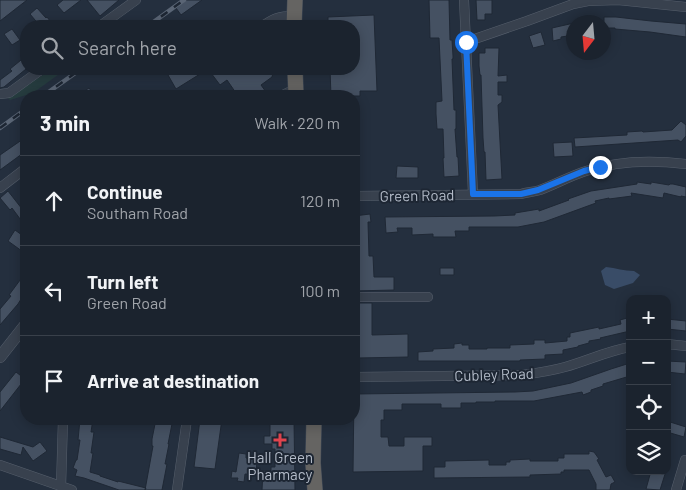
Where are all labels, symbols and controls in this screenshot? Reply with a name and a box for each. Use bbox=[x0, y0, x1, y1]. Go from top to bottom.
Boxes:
north arrow bbox=[566, 15, 611, 60]
search box bbox=[20, 20, 360, 75]
route start bbox=[455, 31, 478, 54]
icon: search bbox=[38, 34, 66, 62]
text: Search here bbox=[78, 36, 177, 59]
text: 3 min bbox=[40, 110, 90, 135]
text: Walk · 220 m bbox=[254, 113, 340, 132]
route end bbox=[589, 156, 612, 179]
text: Continue bbox=[87, 180, 163, 203]
street label: Green Road bbox=[379, 185, 455, 205]
icon: ahead bbox=[40, 187, 68, 215]
text: 120 m bbox=[300, 191, 340, 210]
text: Southam Road bbox=[87, 203, 188, 222]
text: Turn left bbox=[87, 270, 158, 293]
icon: left bbox=[40, 277, 68, 305]
text: 100 m bbox=[300, 281, 340, 300]
text: Green Road bbox=[87, 293, 167, 312]
map controls bbox=[626, 295, 671, 475]
button: + bbox=[626, 295, 671, 340]
button: − bbox=[626, 340, 671, 385]
street label: Cubley Road bbox=[454, 364, 534, 384]
icon: arrive bbox=[40, 367, 68, 395]
text: Arrive at destination bbox=[87, 369, 259, 392]
button: locate bbox=[626, 385, 671, 430]
button: layers bbox=[626, 430, 671, 475]
marker: Hall Green Pharmacy bbox=[274, 434, 286, 446]
place label: Hall Green Pharmacy bbox=[247, 448, 313, 483]

